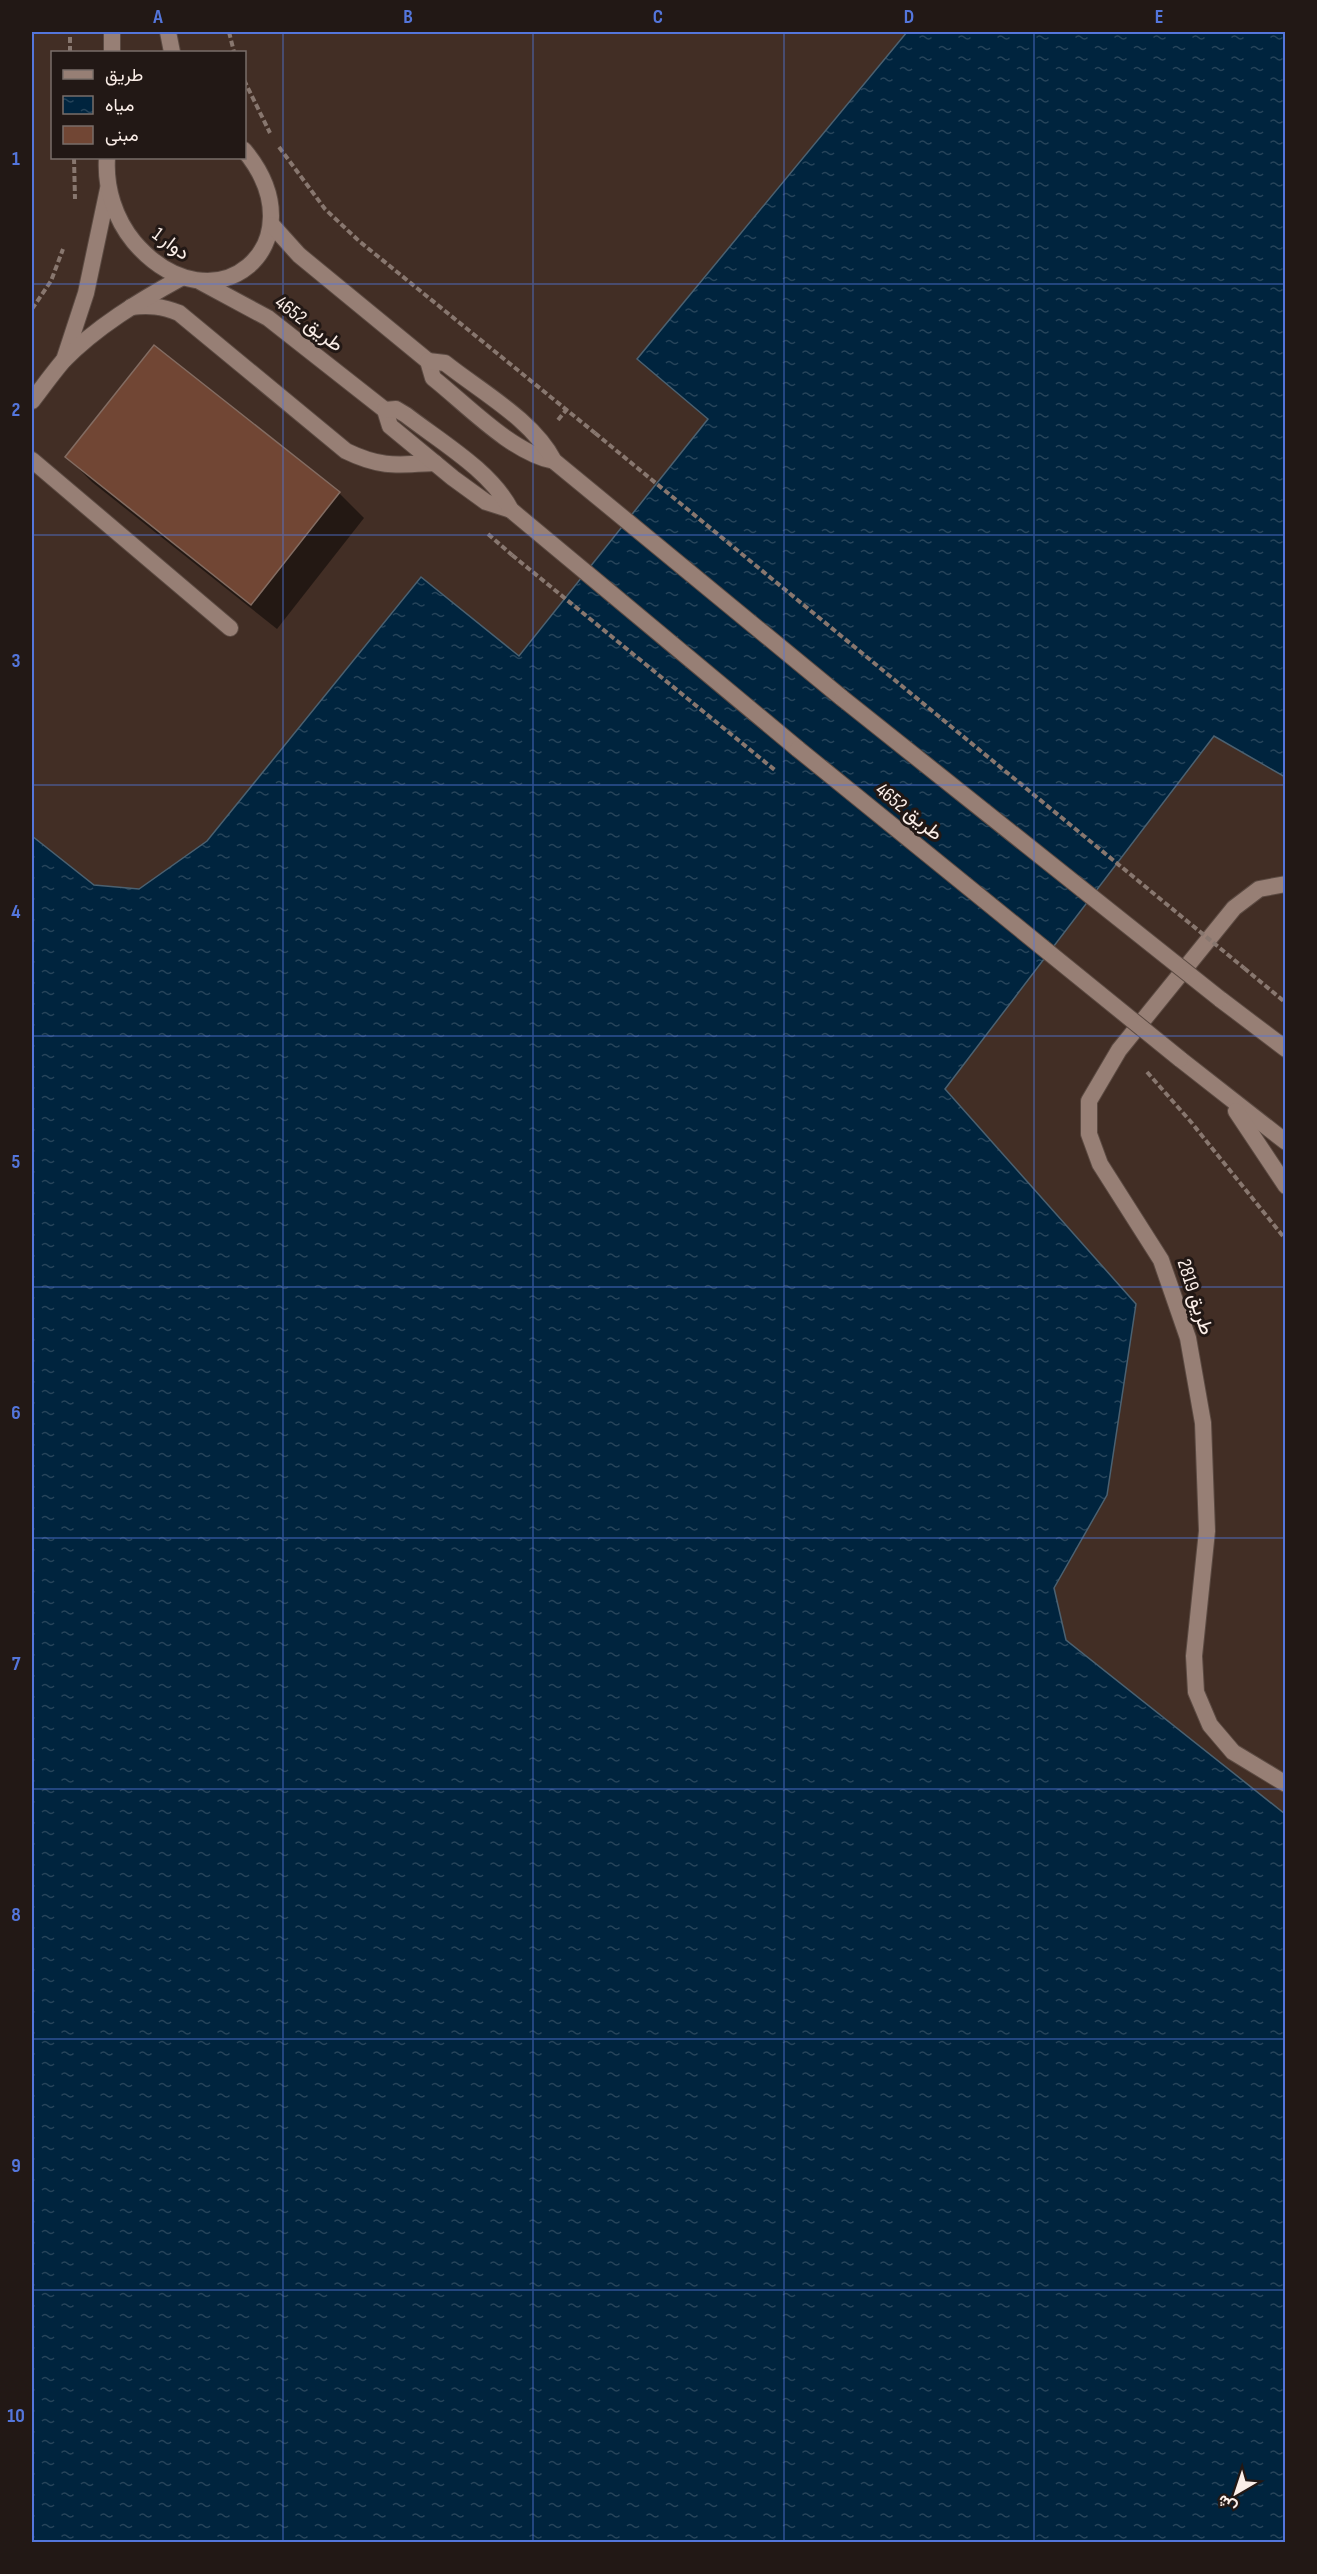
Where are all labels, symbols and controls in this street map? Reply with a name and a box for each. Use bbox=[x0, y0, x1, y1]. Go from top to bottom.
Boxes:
text: A bbox=[152, 5, 163, 29]
text: B bbox=[403, 5, 413, 29]
text: C bbox=[653, 5, 663, 29]
text: D bbox=[904, 5, 914, 29]
text: E bbox=[1155, 5, 1163, 29]
legend bbox=[51, 51, 246, 159]
text: طريق bbox=[105, 65, 143, 86]
text: مياه bbox=[105, 95, 134, 116]
text: مبنى bbox=[105, 125, 139, 146]
text: 1 bbox=[12, 147, 20, 171]
street label: دوار 1 bbox=[148, 222, 194, 266]
street label: طريق 4652 bbox=[270, 291, 348, 357]
text: 2 bbox=[12, 398, 20, 422]
text: 3 bbox=[12, 649, 21, 673]
street label: طريق 4652 bbox=[871, 778, 947, 846]
text: 4 bbox=[11, 900, 21, 924]
text: 5 bbox=[12, 1150, 21, 1174]
street label: طريق 2819 bbox=[1171, 1256, 1219, 1338]
text: 6 bbox=[11, 1401, 21, 1425]
text: 7 bbox=[12, 1652, 21, 1676]
text: 8 bbox=[11, 1903, 21, 1927]
text: 9 bbox=[11, 2154, 21, 2178]
text: 10 bbox=[7, 2404, 25, 2428]
north arrow bbox=[1206, 2463, 1266, 2523]
text: ش bbox=[1214, 2490, 1241, 2517]

